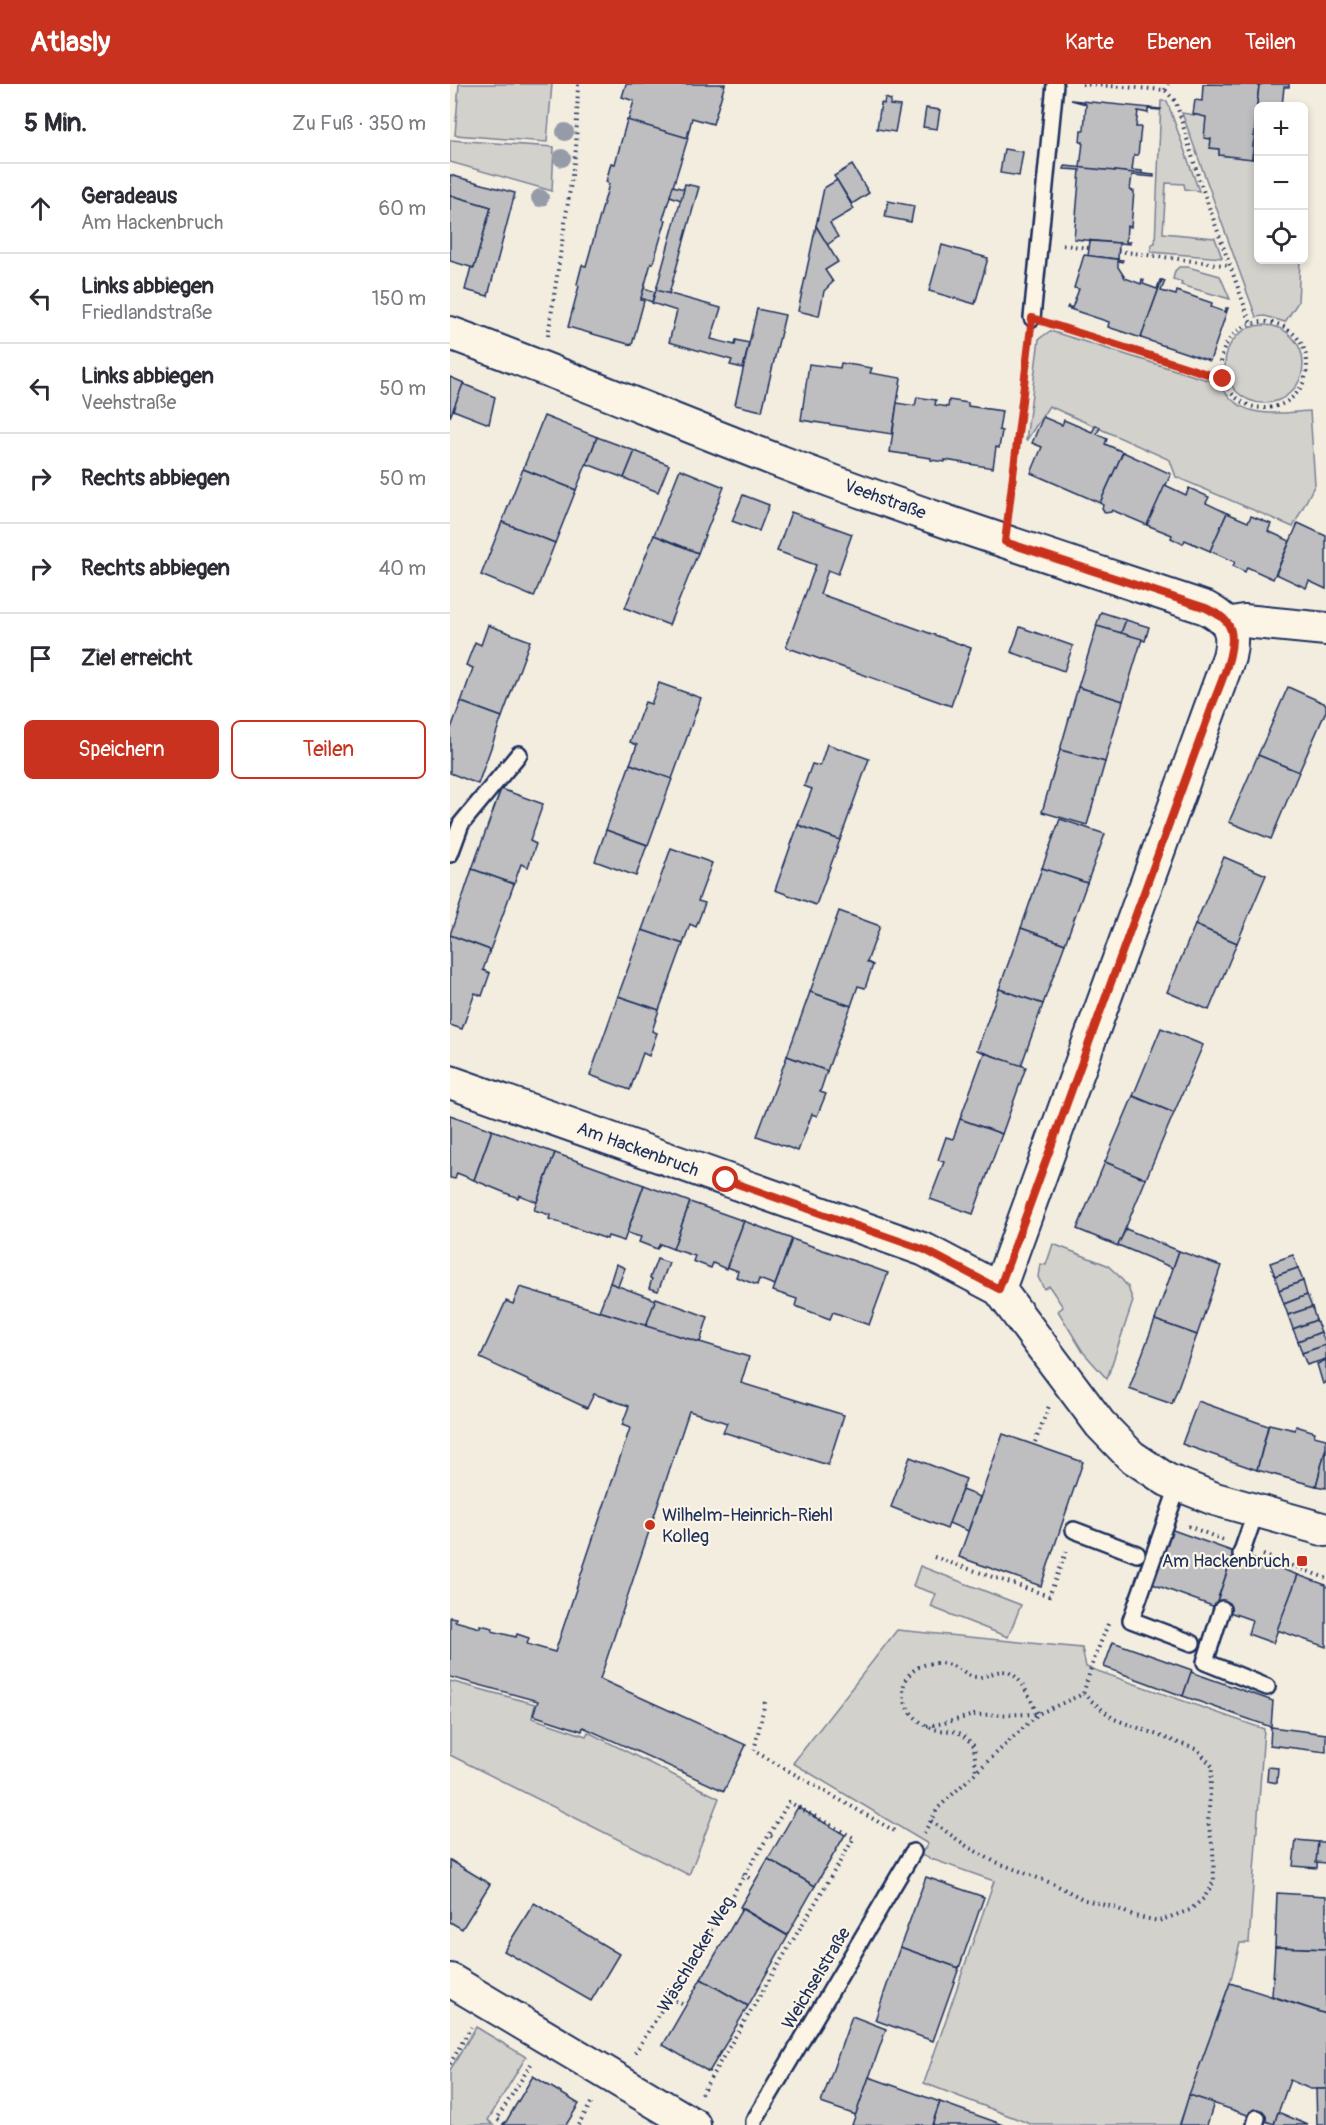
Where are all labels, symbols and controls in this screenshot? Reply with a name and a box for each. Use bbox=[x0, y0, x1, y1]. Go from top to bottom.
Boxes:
text: Atlasly bbox=[30, 25, 110, 60]
text: Karte bbox=[1065, 29, 1114, 56]
text: Ebenen bbox=[1147, 29, 1212, 56]
text: Teilen bbox=[1245, 29, 1296, 56]
map controls bbox=[1254, 102, 1308, 264]
button: + bbox=[1254, 102, 1308, 156]
text: 5 Min. bbox=[24, 107, 87, 139]
text: Zu Fuß · 350 m bbox=[292, 111, 426, 136]
button: − bbox=[1254, 156, 1308, 210]
text: Geradeaus bbox=[81, 182, 177, 210]
icon: ahead bbox=[24, 192, 57, 225]
text: 60 m bbox=[379, 196, 426, 221]
text: Am Hackenbruch bbox=[81, 210, 223, 235]
button: locate bbox=[1254, 210, 1308, 264]
text: Links abbiegen bbox=[81, 272, 214, 300]
icon: left bbox=[24, 282, 57, 315]
text: 150 m bbox=[372, 286, 426, 311]
text: Friedlandstraße bbox=[81, 300, 212, 325]
text: Links abbiegen bbox=[81, 362, 214, 390]
route end bbox=[1209, 365, 1235, 391]
icon: left bbox=[24, 372, 57, 405]
text: 50 m bbox=[379, 376, 426, 401]
text: Veehstraße bbox=[81, 390, 176, 415]
icon: right bbox=[24, 462, 57, 495]
text: Rechts abbiegen bbox=[81, 464, 230, 492]
text: 50 m bbox=[379, 466, 426, 491]
street label: Veehstraße bbox=[841, 474, 929, 525]
icon: right bbox=[24, 552, 57, 585]
text: Rechts abbiegen bbox=[81, 554, 230, 582]
text: 40 m bbox=[379, 556, 426, 581]
icon: arrive bbox=[24, 642, 57, 675]
text: Ziel erreicht bbox=[81, 644, 192, 672]
button: Speichern bbox=[24, 720, 219, 779]
button: Teilen bbox=[231, 720, 426, 779]
street label: Am Hackenbruch bbox=[574, 1117, 702, 1182]
route start bbox=[712, 1166, 738, 1192]
place label: Wilhelm-Heinrich-Riehl Kolleg bbox=[662, 1504, 833, 1548]
marker: Wilhelm-Heinrich-Riehl Kolleg bbox=[643, 1518, 657, 1532]
place label: Am Hackenbruch bbox=[1162, 1550, 1290, 1573]
marker: Am Hackenbruch bbox=[1295, 1554, 1309, 1568]
street label: Wäschlacker Weg bbox=[653, 1892, 740, 2016]
street label: Weichselstraße bbox=[777, 1923, 856, 2033]

